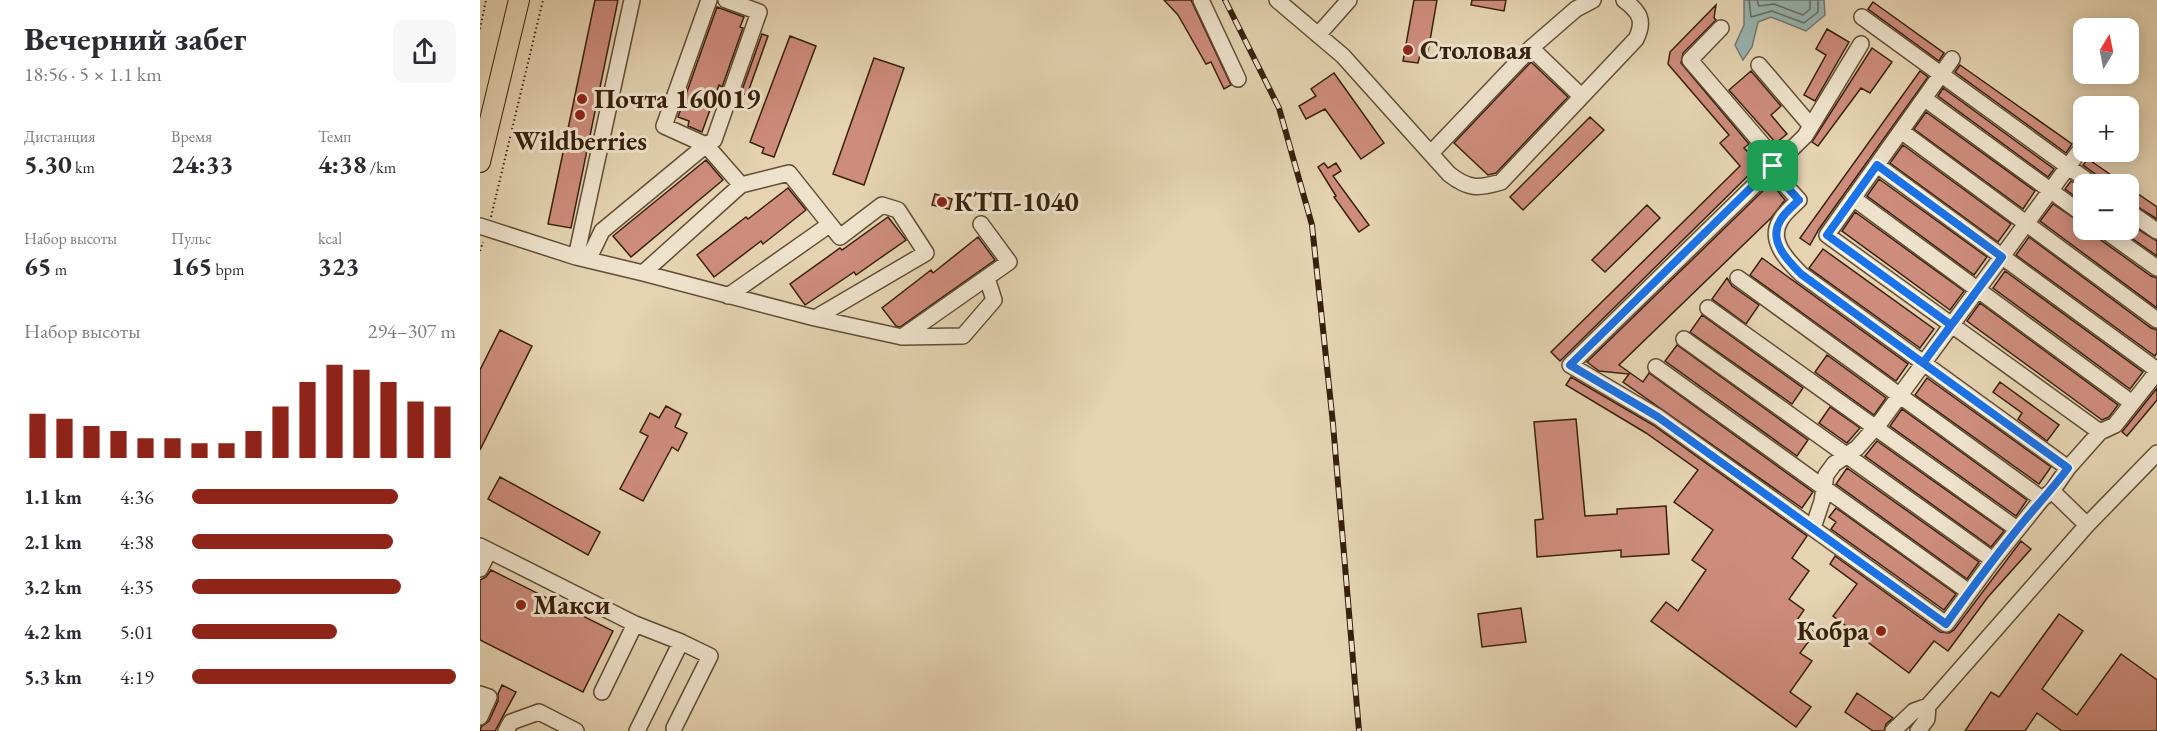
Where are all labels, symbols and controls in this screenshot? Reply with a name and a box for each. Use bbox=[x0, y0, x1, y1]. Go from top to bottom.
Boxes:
text: Вечерний забег bbox=[24, 17, 246, 60]
north arrow bbox=[2073, 18, 2139, 84]
map controls bbox=[2073, 18, 2139, 240]
button: share bbox=[393, 20, 456, 83]
place label: Столовая bbox=[1420, 32, 1532, 67]
marker: Столовая bbox=[1401, 43, 1415, 57]
text: 18:56 · 5 × 1.1 km bbox=[24, 61, 162, 87]
place label: Почта 160019 bbox=[594, 81, 760, 116]
marker: Почта 160019 bbox=[575, 92, 589, 106]
button: + bbox=[2073, 96, 2139, 162]
marker: Wildberries bbox=[573, 108, 587, 122]
place label: Wildberries bbox=[513, 123, 647, 158]
text: Дистанция bbox=[24, 126, 95, 147]
text: Время bbox=[171, 126, 212, 147]
text: Темп bbox=[318, 126, 351, 147]
pin bbox=[1747, 140, 1798, 191]
text: 5.30 bbox=[24, 147, 72, 181]
text: 24:33 bbox=[171, 147, 233, 181]
text: 4:38 bbox=[318, 147, 367, 181]
icon: arrive bbox=[1756, 149, 1789, 182]
text: km bbox=[72, 157, 95, 178]
text: /km bbox=[367, 157, 396, 178]
button: − bbox=[2073, 174, 2139, 240]
place label: КТП-1040 bbox=[954, 184, 1079, 219]
marker: КТП-1040 bbox=[935, 195, 949, 209]
text: Набор высоты bbox=[24, 228, 117, 249]
text: Пульс bbox=[171, 228, 212, 249]
text: kcal bbox=[318, 228, 342, 249]
text: 65 bbox=[24, 249, 52, 283]
text: 165 bbox=[171, 249, 212, 283]
text: 323 bbox=[318, 249, 359, 283]
text: m bbox=[52, 259, 67, 280]
text: bpm bbox=[212, 259, 244, 280]
text: Набор высоты bbox=[24, 318, 140, 344]
text: 294–307 m bbox=[368, 318, 456, 344]
text: 1.1 km bbox=[24, 484, 82, 510]
text: 4:36 bbox=[120, 484, 154, 510]
text: 2.1 km bbox=[24, 529, 82, 555]
text: 4:38 bbox=[120, 529, 154, 555]
text: 3.2 km bbox=[24, 574, 82, 600]
text: 4:35 bbox=[120, 574, 154, 600]
place label: Макси bbox=[533, 587, 611, 622]
marker: Макси bbox=[514, 598, 528, 612]
place label: Кобра bbox=[1797, 613, 1869, 648]
text: 4.2 km bbox=[24, 619, 82, 645]
text: 5:01 bbox=[120, 619, 154, 645]
marker: Кобра bbox=[1874, 624, 1888, 638]
text: 5.3 km bbox=[24, 664, 82, 690]
text: 4:19 bbox=[120, 664, 154, 690]

